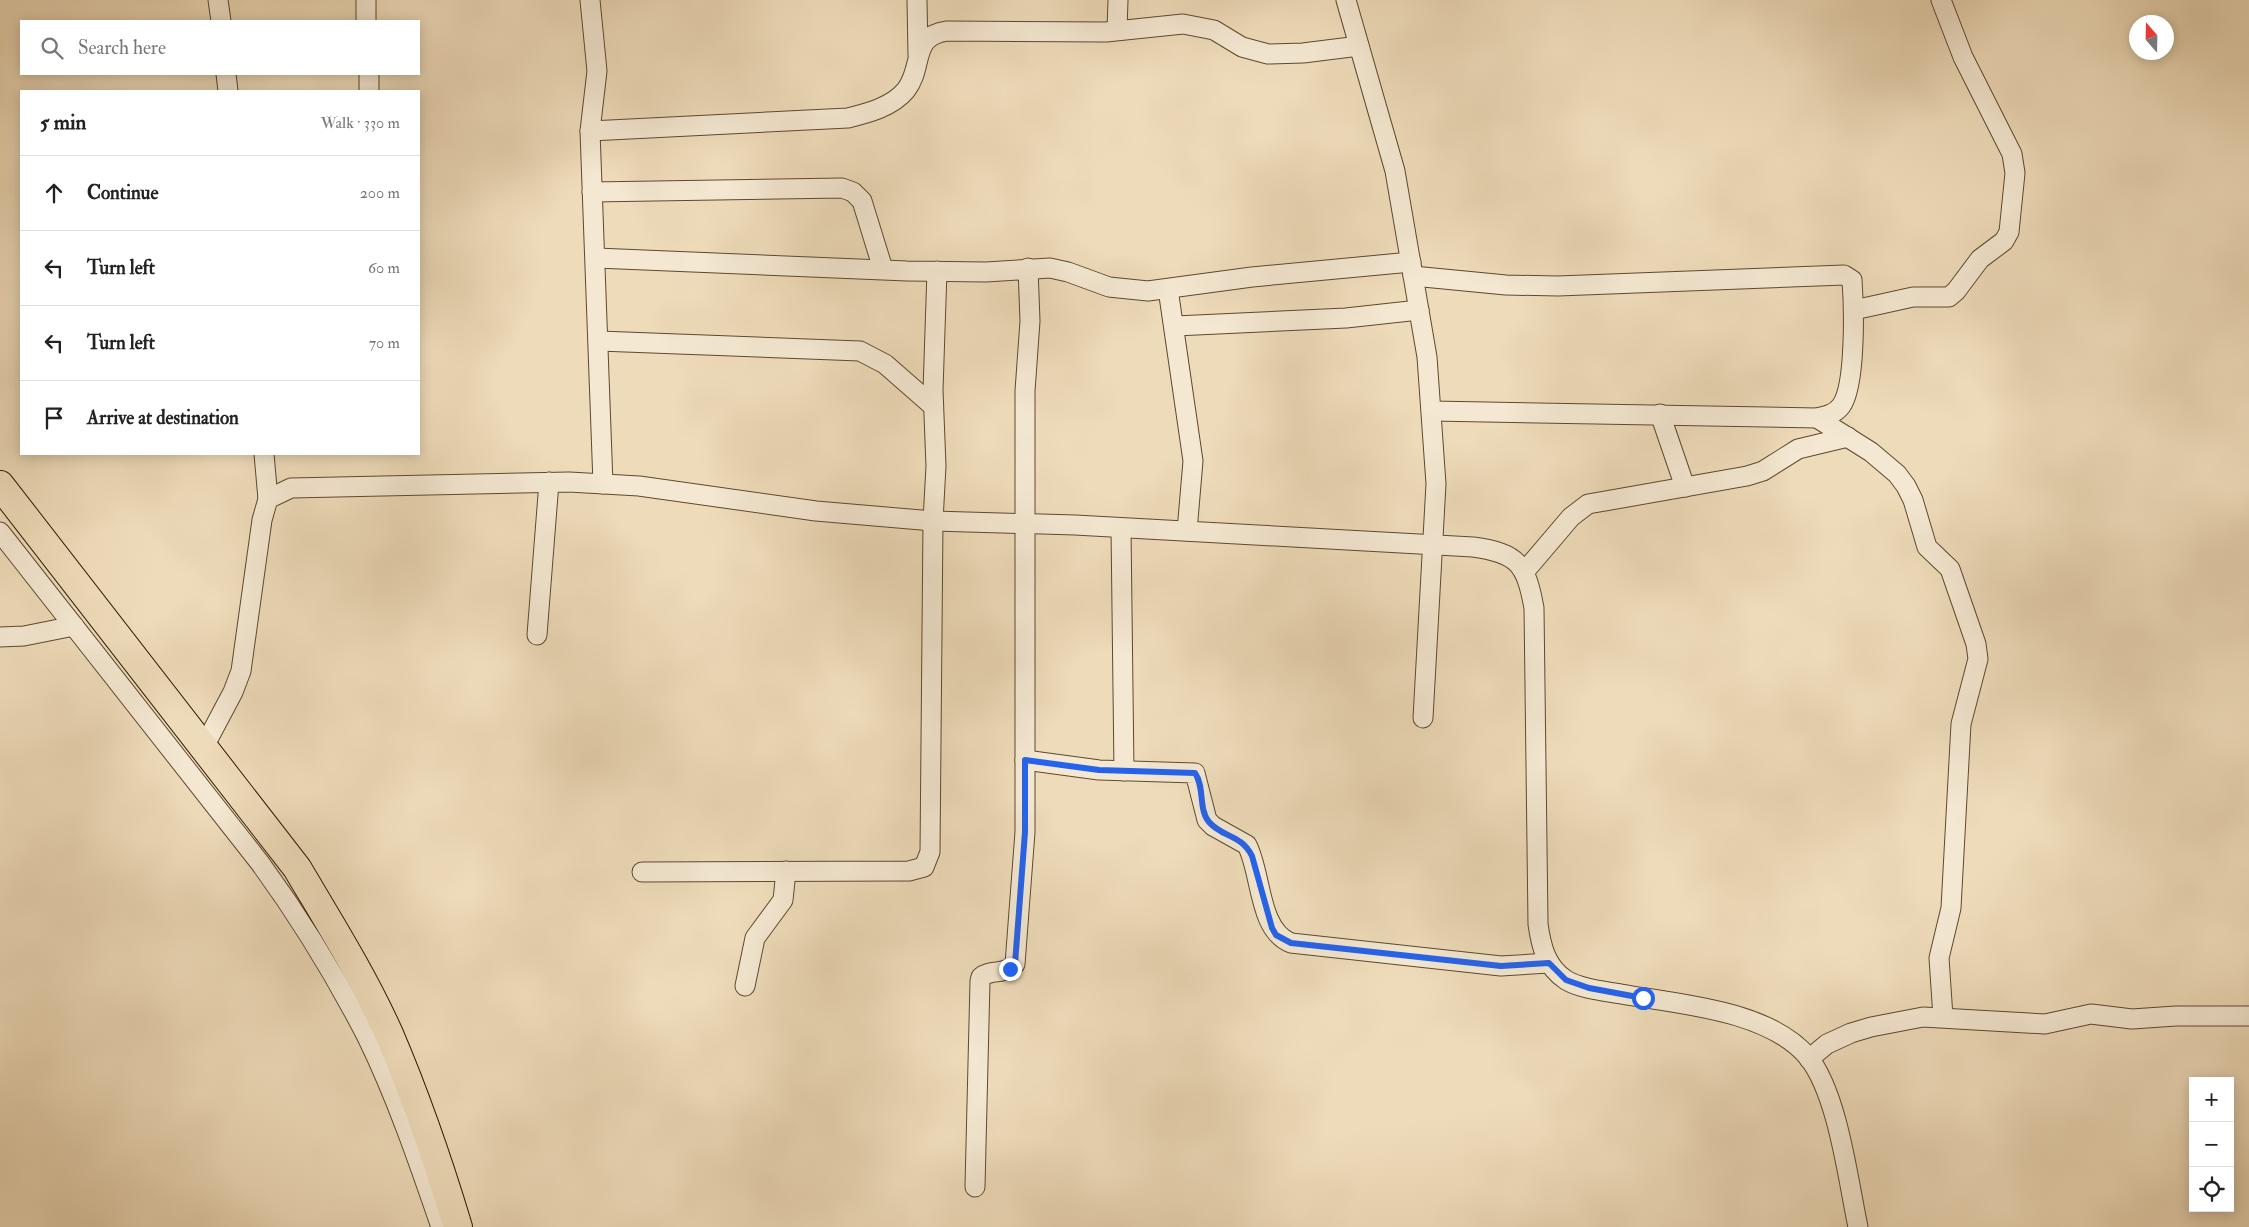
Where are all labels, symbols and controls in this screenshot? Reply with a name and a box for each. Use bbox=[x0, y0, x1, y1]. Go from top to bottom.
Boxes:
north arrow bbox=[2129, 15, 2174, 60]
search box bbox=[20, 20, 420, 75]
icon: search bbox=[38, 34, 66, 62]
text: Search here bbox=[78, 36, 166, 60]
text: 5 min bbox=[40, 109, 86, 136]
text: Walk · 330 m bbox=[321, 113, 400, 133]
icon: ahead bbox=[40, 179, 68, 207]
text: Continue bbox=[87, 181, 158, 205]
text: 200 m bbox=[360, 183, 400, 203]
icon: left bbox=[40, 254, 68, 282]
text: Turn left bbox=[87, 256, 155, 280]
text: 60 m bbox=[368, 258, 400, 278]
icon: left bbox=[40, 329, 68, 357]
text: Turn left bbox=[87, 331, 155, 355]
text: 70 m bbox=[369, 333, 400, 353]
icon: arrive bbox=[40, 404, 68, 432]
text: Arrive at destination bbox=[87, 406, 239, 430]
route end bbox=[999, 958, 1022, 981]
route start bbox=[1632, 987, 1655, 1010]
map controls bbox=[2189, 1077, 2234, 1212]
button: + bbox=[2189, 1077, 2234, 1122]
button: − bbox=[2189, 1122, 2234, 1167]
button: locate bbox=[2189, 1167, 2234, 1212]

